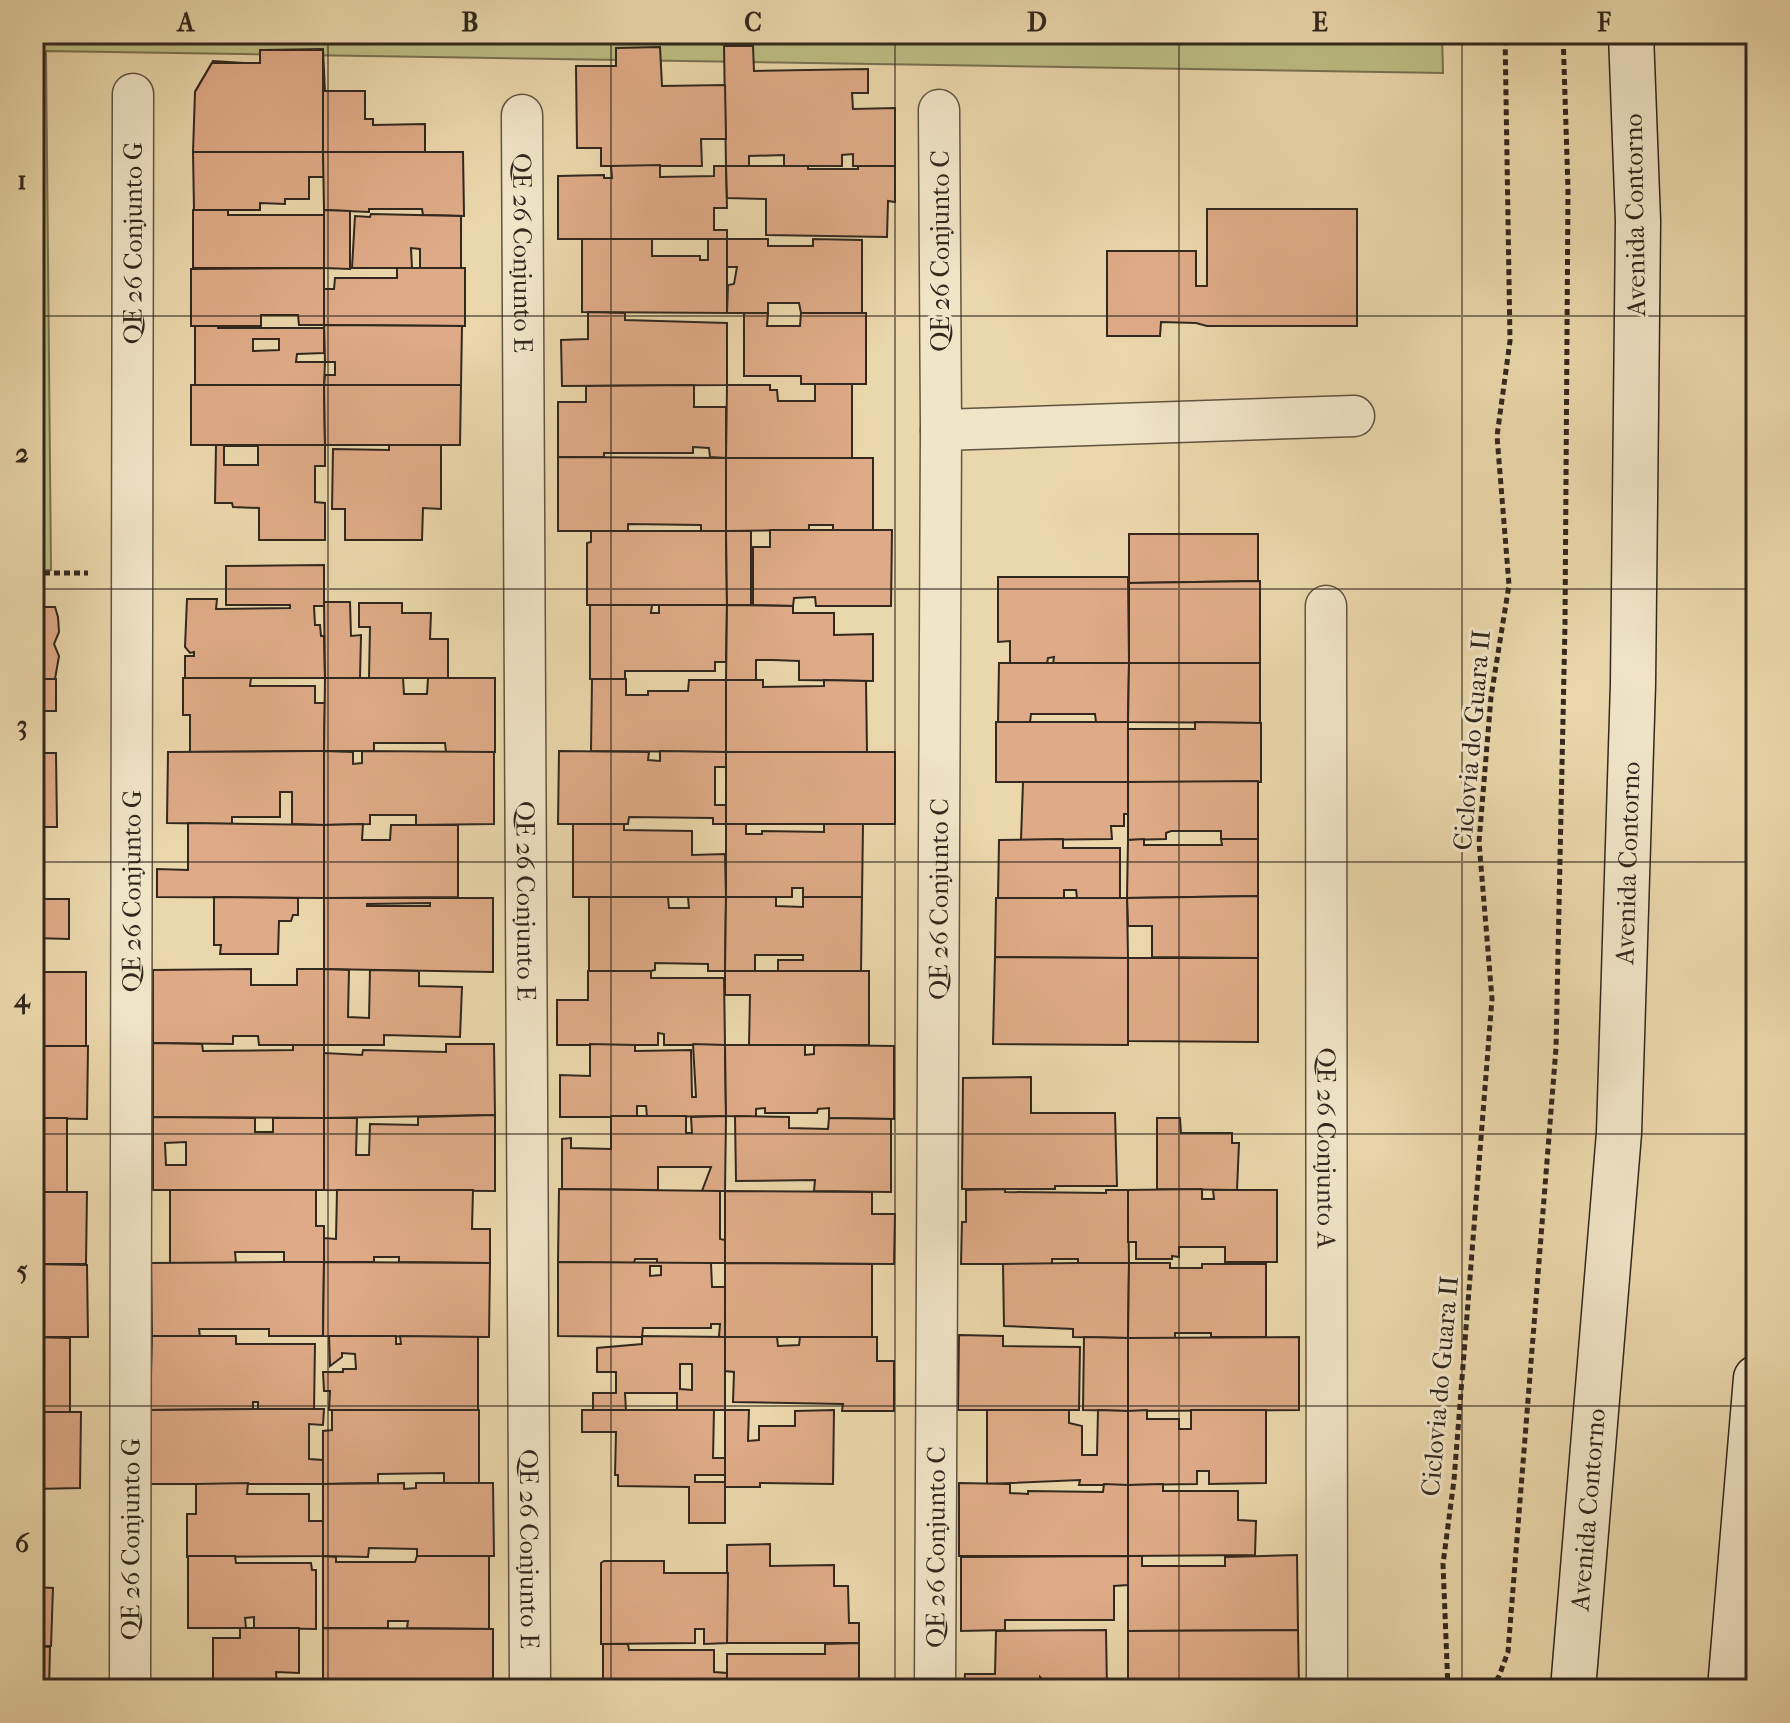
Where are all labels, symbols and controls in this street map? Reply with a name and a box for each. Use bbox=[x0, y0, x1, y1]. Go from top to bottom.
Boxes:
text: A bbox=[176, 7, 196, 38]
text: B bbox=[462, 7, 479, 38]
text: C bbox=[744, 7, 762, 38]
text: D bbox=[1027, 7, 1047, 38]
text: E bbox=[1312, 7, 1328, 38]
text: F bbox=[1596, 7, 1611, 38]
street label: Avenida Contorno bbox=[1618, 113, 1652, 318]
street label: QE 26 Conjunto G bbox=[117, 142, 148, 344]
street label: QE 26 Conjunto C bbox=[925, 150, 956, 352]
street label: QE 26 Conjunto E bbox=[507, 153, 539, 353]
text: 1 bbox=[17, 165, 27, 196]
text: 2 bbox=[15, 438, 29, 469]
street label: Ciclovia do Guara II bbox=[1447, 628, 1497, 852]
text: 3 bbox=[17, 710, 27, 741]
street label: Avenida Contorno bbox=[1609, 761, 1646, 966]
street label: QE 26 Conjunto G bbox=[116, 790, 147, 992]
street label: QE 26 Conjunto C bbox=[923, 798, 955, 1000]
street label: QE 26 Conjunto E bbox=[510, 801, 542, 1001]
text: 4 bbox=[13, 983, 31, 1015]
street label: QE 26 Conjunto A bbox=[1311, 1047, 1342, 1250]
text: 5 bbox=[16, 1255, 28, 1286]
street label: Ciclovia do Guara II bbox=[1415, 1274, 1465, 1498]
street label: Avenida Contorno bbox=[1564, 1407, 1612, 1613]
street label: QE 26 Conjunto G bbox=[115, 1438, 146, 1640]
street label: QE 26 Conjunto C bbox=[920, 1446, 952, 1648]
street label: QE 26 Conjunto E bbox=[513, 1449, 545, 1649]
text: 6 bbox=[15, 1528, 30, 1559]

